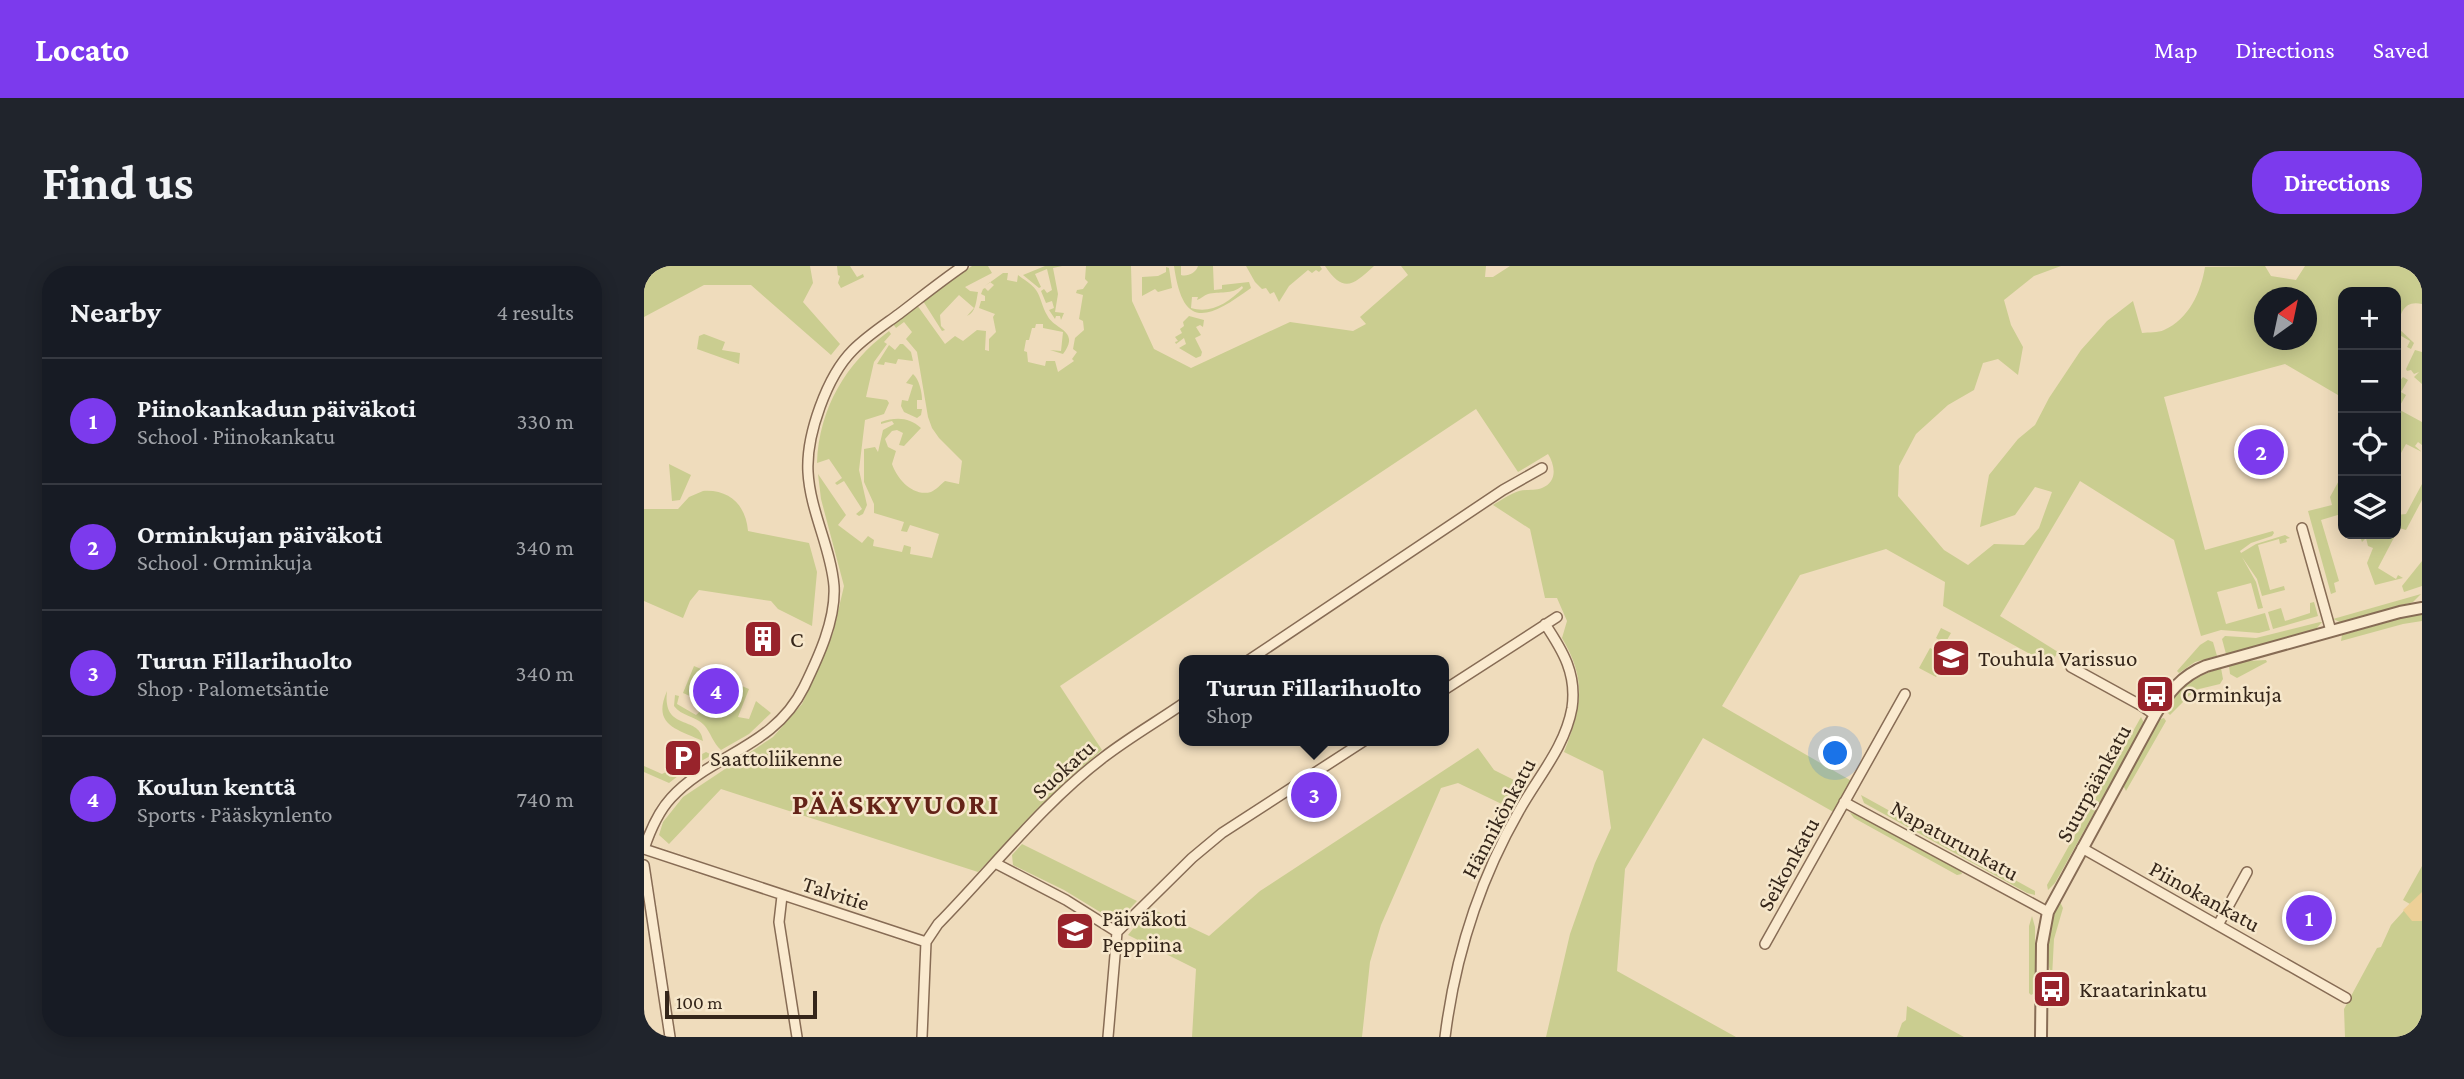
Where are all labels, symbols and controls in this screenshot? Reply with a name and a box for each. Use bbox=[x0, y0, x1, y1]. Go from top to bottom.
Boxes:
text: Locato bbox=[35, 31, 130, 68]
text: Map bbox=[2154, 36, 2198, 63]
text: Directions bbox=[2236, 36, 2335, 63]
text: Saved bbox=[2373, 36, 2429, 63]
button: Directions bbox=[2252, 151, 2422, 214]
text: Find us bbox=[42, 155, 194, 210]
north arrow bbox=[2254, 287, 2317, 350]
map controls bbox=[2338, 287, 2401, 539]
button: + bbox=[2338, 287, 2401, 350]
text: Nearby bbox=[70, 295, 161, 328]
text: 4 results bbox=[496, 299, 574, 325]
button: − bbox=[2338, 350, 2401, 413]
text: Piinokankadun päiväkoti bbox=[137, 394, 416, 423]
text: 1 bbox=[89, 408, 97, 434]
text: 330 m bbox=[516, 408, 574, 434]
button: locate bbox=[2338, 413, 2401, 476]
text: School · Piinokankatu bbox=[137, 423, 335, 449]
pin: 2 bbox=[2238, 426, 2284, 478]
button: layers bbox=[2338, 476, 2401, 539]
text: Orminkujan päiväkoti bbox=[137, 520, 382, 549]
text: 2 bbox=[87, 534, 99, 560]
text: 340 m bbox=[516, 534, 574, 560]
text: School · Orminkuja bbox=[137, 549, 312, 575]
building icon: C bbox=[742, 618, 784, 660]
place label: C bbox=[790, 626, 804, 652]
school or university icon: Touhula Varissuo bbox=[1930, 637, 1972, 679]
place label: Touhula Varissuo bbox=[1978, 645, 2137, 671]
text: Turun Fillarihuolto bbox=[137, 646, 352, 675]
popup bbox=[1179, 655, 1449, 746]
text: 3 bbox=[87, 660, 99, 686]
text: 340 m bbox=[516, 660, 574, 686]
pin: 4 bbox=[693, 665, 739, 717]
text: Turun Fillarihuolto bbox=[1206, 673, 1422, 702]
bus stop icon: Orminkuja bbox=[2134, 673, 2176, 715]
text: Shop · Palometsäntie bbox=[137, 675, 329, 701]
place label: Orminkuja bbox=[2182, 681, 2282, 707]
text: Shop bbox=[1206, 702, 1253, 728]
street label: Suurpäänkatu bbox=[2050, 720, 2136, 846]
street label: Suokatu bbox=[1026, 734, 1100, 804]
your location bbox=[1818, 736, 1852, 770]
parking icon: Saattoliikenne bbox=[662, 737, 704, 779]
place label: Saattoliikenne bbox=[710, 745, 842, 771]
street label: Hännikönkatu bbox=[1455, 753, 1541, 883]
pin: 3 bbox=[1291, 769, 1337, 821]
text: Koulun kenttä bbox=[137, 772, 296, 801]
text: 4 bbox=[87, 786, 99, 812]
text: 740 m bbox=[517, 786, 574, 812]
district label: PÄÄSKYVUORI bbox=[792, 787, 1000, 820]
street label: Napaturunkatu bbox=[1887, 794, 2023, 886]
text: Sports · Pääskynlento bbox=[137, 801, 333, 827]
street label: Seikonkatu bbox=[1752, 813, 1824, 915]
street label: Piinokankatu bbox=[2145, 855, 2265, 937]
street label: Talvitie bbox=[799, 870, 873, 916]
pin: 1 bbox=[2286, 892, 2332, 944]
place label: Päiväkoti Peppiina bbox=[1102, 905, 1187, 957]
school or university icon: Päiväkoti Peppiina bbox=[1054, 910, 1096, 952]
bus stop icon: Kraatarinkatu bbox=[2031, 968, 2073, 1010]
place label: Kraatarinkatu bbox=[2079, 976, 2207, 1002]
scale bar bbox=[665, 988, 817, 1020]
text: 100 m bbox=[676, 992, 723, 1013]

